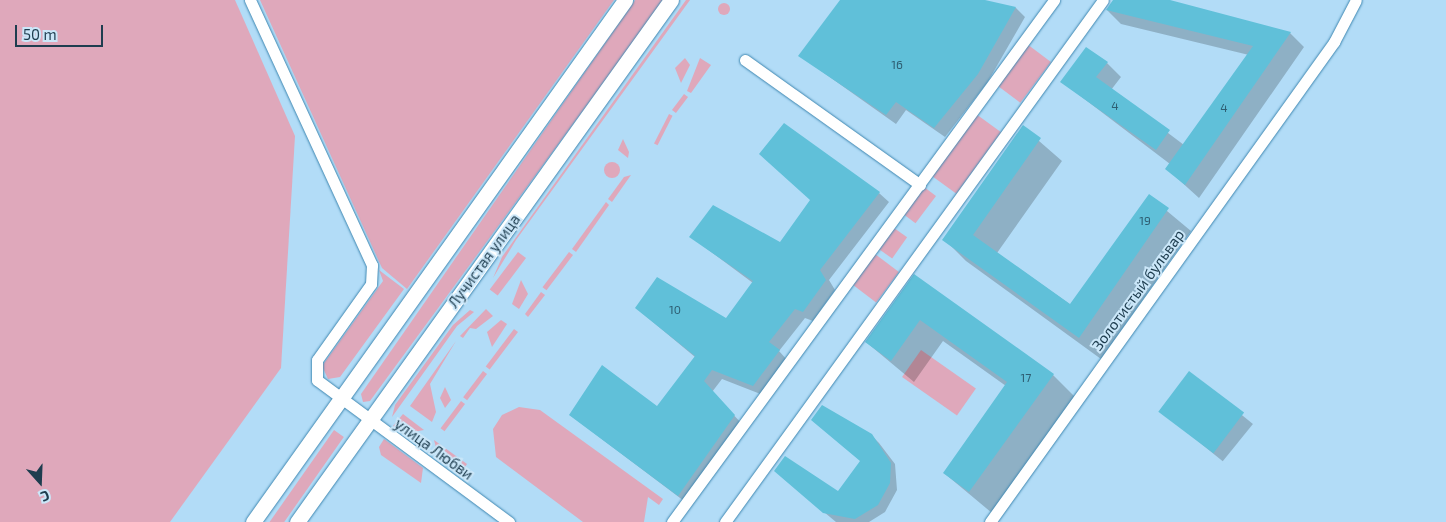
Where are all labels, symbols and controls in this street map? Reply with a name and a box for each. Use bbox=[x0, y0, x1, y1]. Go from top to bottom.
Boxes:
scale bar bbox=[18, 15, 105, 47]
text: 50 m bbox=[23, 25, 57, 43]
house number: 16 bbox=[891, 58, 903, 72]
house number: 4 bbox=[1111, 99, 1119, 113]
house number: 4 bbox=[1220, 101, 1228, 115]
street label: Лучистая улица bbox=[444, 211, 524, 311]
house number: 19 bbox=[1139, 214, 1151, 228]
street label: Золотистый бульвар bbox=[1088, 226, 1188, 354]
house number: 10 bbox=[669, 303, 681, 317]
house number: 17 bbox=[1021, 371, 1031, 385]
street label: улица Любви bbox=[391, 414, 477, 484]
north arrow bbox=[15, 457, 65, 507]
text: С bbox=[39, 487, 52, 506]

